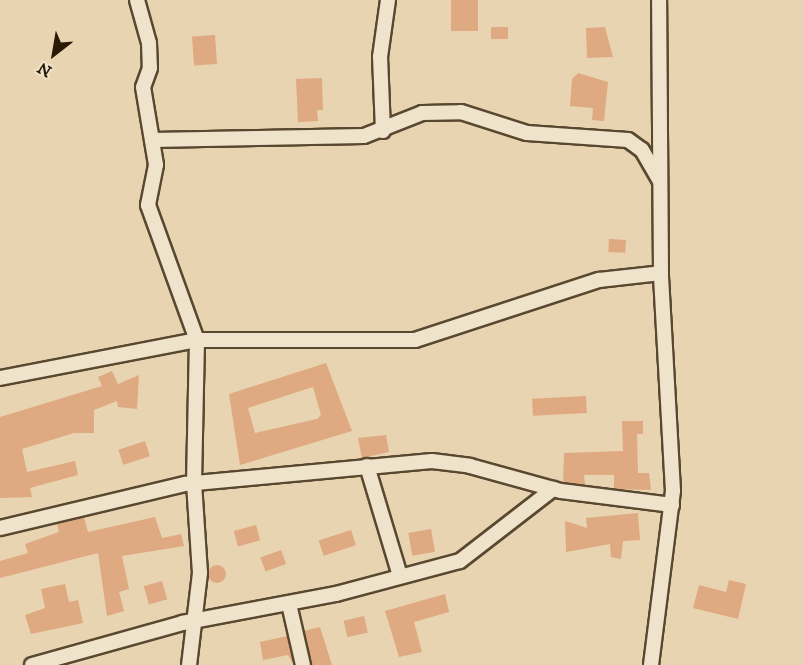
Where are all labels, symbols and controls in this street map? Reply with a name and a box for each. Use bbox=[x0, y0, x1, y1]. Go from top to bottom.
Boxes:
north arrow bbox=[24, 24, 84, 84]
text: N bbox=[34, 57, 56, 81]

